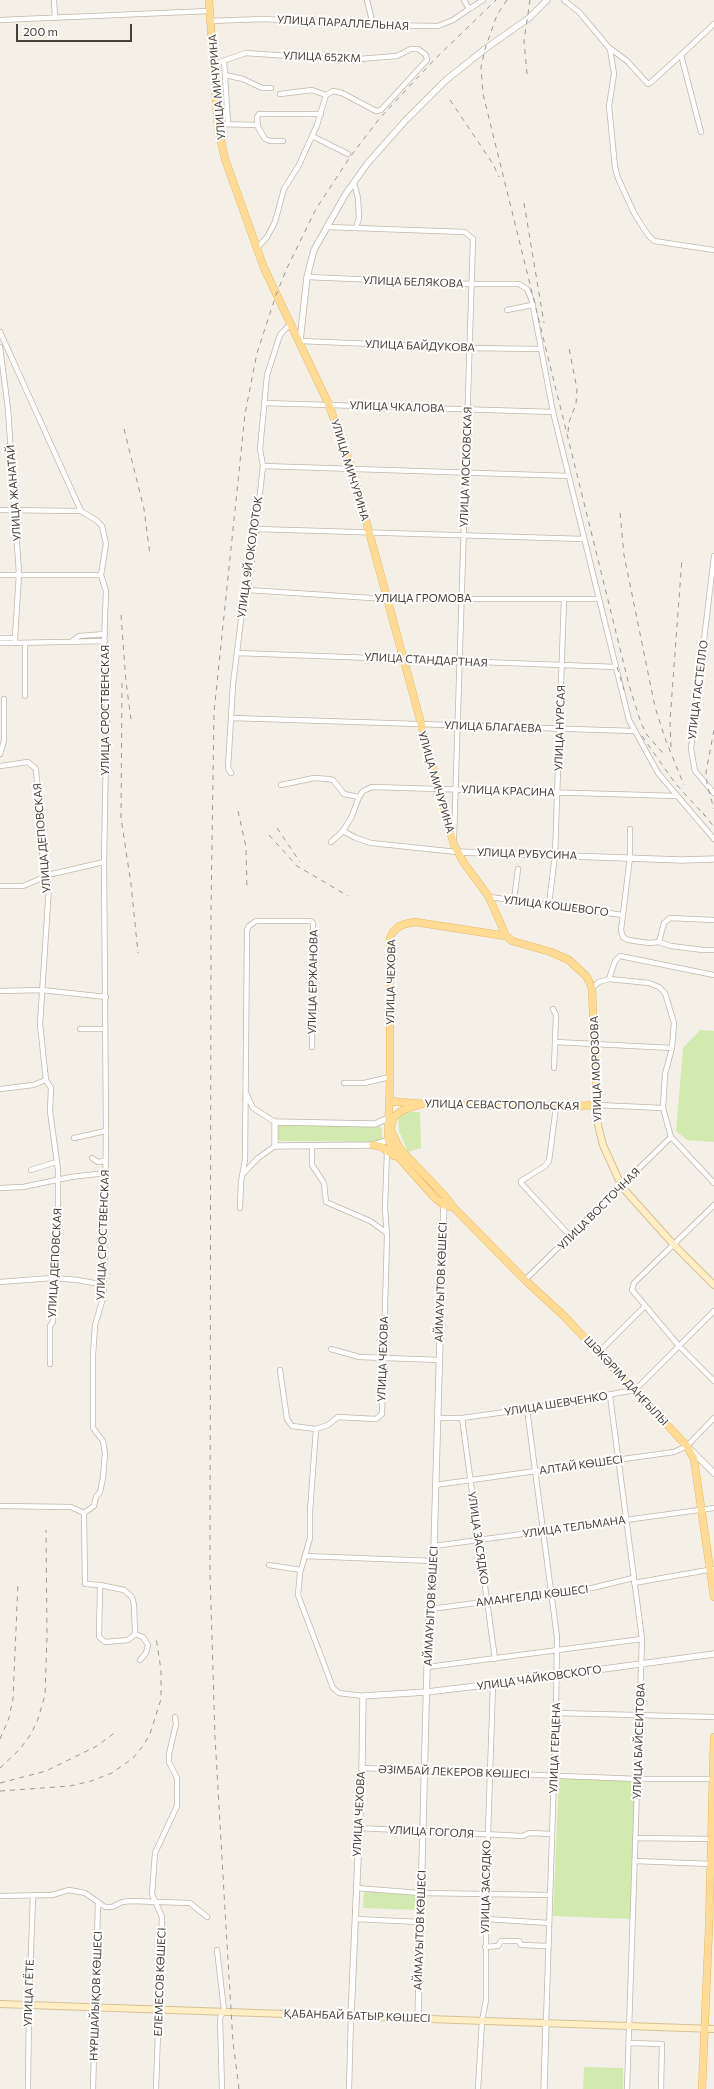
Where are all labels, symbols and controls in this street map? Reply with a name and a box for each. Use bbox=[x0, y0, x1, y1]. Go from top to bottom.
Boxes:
street label: УЛИЦА ПАРАЛЛЕЛЬНАЯ bbox=[277, 13, 409, 33]
scale bar bbox=[18, 16, 134, 42]
text: 200 m bbox=[23, 24, 58, 38]
street label: УЛИЦА МИЧУРИНА bbox=[206, 34, 228, 140]
street label: УЛИЦА 652КМ bbox=[283, 49, 361, 65]
street label: УЛИЦА БЕЛЯКОВА bbox=[362, 274, 464, 290]
street label: УЛИЦА БАЙДУКОВА bbox=[365, 337, 475, 355]
street label: УЛИЦА ЧКАЛОВА bbox=[349, 399, 445, 415]
street label: УЛИЦА МОСКОВСКАЯ bbox=[457, 406, 475, 528]
street label: УЛИЦА МИЧУРИНА bbox=[328, 417, 372, 523]
street label: УЛИЦА ЖАНАТАЙ bbox=[4, 444, 24, 542]
street label: УЛИЦА 9Й ОКОЛОТОК bbox=[235, 495, 265, 619]
street label: УЛИЦА ГРОМОВА bbox=[375, 591, 471, 605]
street label: УЛИЦА ГАСТЕЛЛО bbox=[685, 639, 711, 741]
street label: УЛИЦА СРОСТВЕНСКАЯ bbox=[98, 645, 112, 775]
street label: УЛИЦА СТАНДАРТНАЯ bbox=[364, 650, 488, 670]
street label: УЛИЦА НУРСАЯ bbox=[552, 685, 568, 771]
street label: УЛИЦА БЛАГАЕВА bbox=[444, 719, 542, 735]
street label: УЛИЦА МИЧУРИНА bbox=[415, 729, 457, 835]
street label: УЛИЦА ДЕПОВСКАЯ bbox=[31, 782, 53, 894]
street label: УЛИЦА КРАСИНА bbox=[461, 783, 555, 799]
street label: УЛИЦА РУБУСИНА bbox=[477, 846, 577, 862]
street label: УЛИЦА КОШЕВОГО bbox=[503, 893, 609, 919]
street label: УЛИЦА ЕРЖАНОВА bbox=[305, 929, 321, 1035]
street label: УЛИЦА ЧЕХОВА bbox=[384, 939, 398, 1025]
street label: УЛИЦА МОРОЗОВА bbox=[588, 1016, 604, 1122]
street label: УЛИЦА СЕВАСТОПОЛЬСКАЯ bbox=[425, 1097, 579, 1113]
street label: УЛИЦА ВОСТОЧНАЯ bbox=[555, 1165, 643, 1253]
street label: УЛИЦА СРОСТВЕНСКАЯ bbox=[94, 1169, 112, 1301]
street label: УЛИЦА ДЕПОВСКАЯ bbox=[46, 1208, 64, 1318]
street label: АЙМАУЫТОВ КӨШЕСІ bbox=[432, 1222, 450, 1342]
street label: УЛИЦА ЧЕХОВА bbox=[375, 1316, 391, 1402]
street label: ШӘКӘРІМ ДАҢҒЫЛЫ bbox=[581, 1334, 671, 1428]
street label: УЛИЦА ШЕВЧЕНКО bbox=[503, 1389, 609, 1419]
street label: АЛТАЙ КӨШЕСІ bbox=[538, 1453, 624, 1477]
street label: УЛИЦА ЗАСЯДКО bbox=[465, 1490, 491, 1586]
street label: УЛИЦА ТЕЛЬМАНА bbox=[522, 1513, 626, 1541]
street label: АЙМАУЫТОВ КӨШЕСІ bbox=[421, 1546, 441, 1666]
street label: АМАНГЕЛДІ КӨШЕСІ bbox=[475, 1583, 589, 1609]
street label: УЛИЦА ЧАЙКОВСКОГО bbox=[476, 1663, 602, 1693]
street label: УЛИЦА БАЙСЕИТОВА bbox=[630, 1683, 648, 1799]
street label: УЛИЦА ГЕРЦЕНА bbox=[547, 1702, 563, 1794]
street label: ӘЗІМБАЙ ЛЕКЕРОВ КӨШЕСІ bbox=[378, 1763, 530, 1781]
street label: УЛИЦА ЧЕХОВА bbox=[350, 1771, 368, 1857]
street label: УЛИЦА ГОГОЛЯ bbox=[388, 1823, 474, 1841]
street label: УЛИЦА ЗАСЯДКО bbox=[479, 1840, 493, 1934]
street label: АЙМАУЫТОВ КӨШЕСІ bbox=[411, 1870, 429, 1990]
street label: ЕЛЕМЕСОВ КӨШЕСІ bbox=[152, 1927, 168, 2037]
street label: НҰРШАЙЫҚОВ КӨШЕСІ bbox=[87, 1931, 105, 2061]
street label: УЛИЦА ГЁТЕ bbox=[21, 1959, 37, 2027]
street label: ҚАБАНБАЙ БАТЫР КӨШЕСІ bbox=[283, 2007, 431, 2025]

